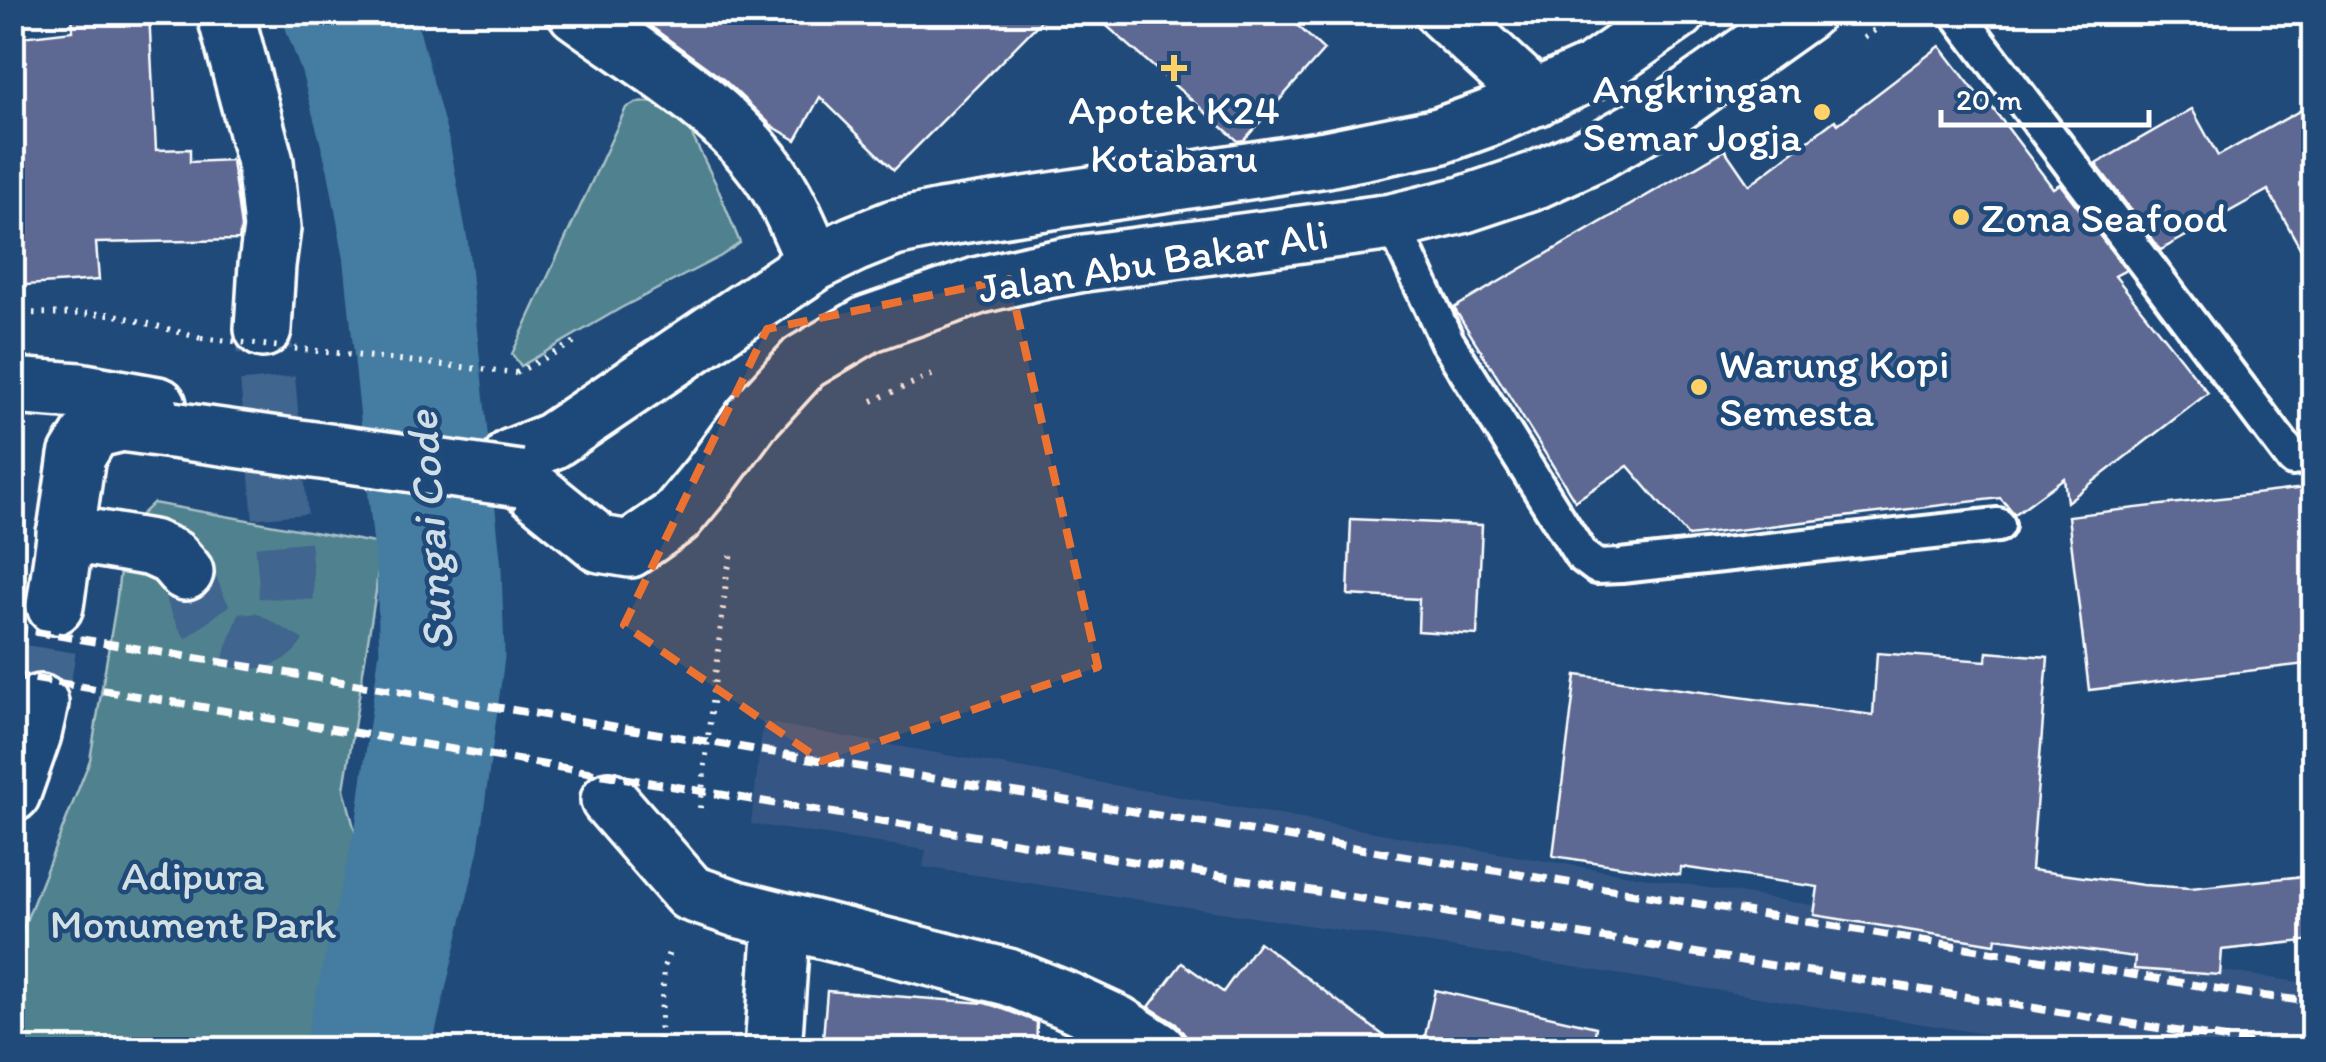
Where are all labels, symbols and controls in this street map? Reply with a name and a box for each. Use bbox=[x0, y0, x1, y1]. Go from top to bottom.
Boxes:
marker: Apotek K24 Kotabaru bbox=[1163, 57, 1185, 79]
place label: Angkringan Semar Jogja bbox=[1583, 63, 1802, 162]
scale bar bbox=[1941, 65, 2148, 127]
text: 20 m bbox=[1956, 81, 2022, 118]
place label: Apotek K24 Kotabaru bbox=[1068, 84, 1280, 183]
marker: Angkringan Semar Jogja bbox=[1811, 101, 1833, 123]
place label: Zona Seafood bbox=[1981, 192, 2227, 243]
marker: Zona Seafood bbox=[1950, 206, 1972, 228]
street label: Jalan Abu Bakar Ali bbox=[974, 208, 1332, 314]
place label: Warung Kopi Semesta bbox=[1719, 338, 1949, 437]
marker: Warung Kopi Semesta bbox=[1688, 376, 1710, 398]
water label: Sungai Code bbox=[394, 408, 464, 653]
park label: Adipura Monument Park bbox=[50, 850, 336, 949]

